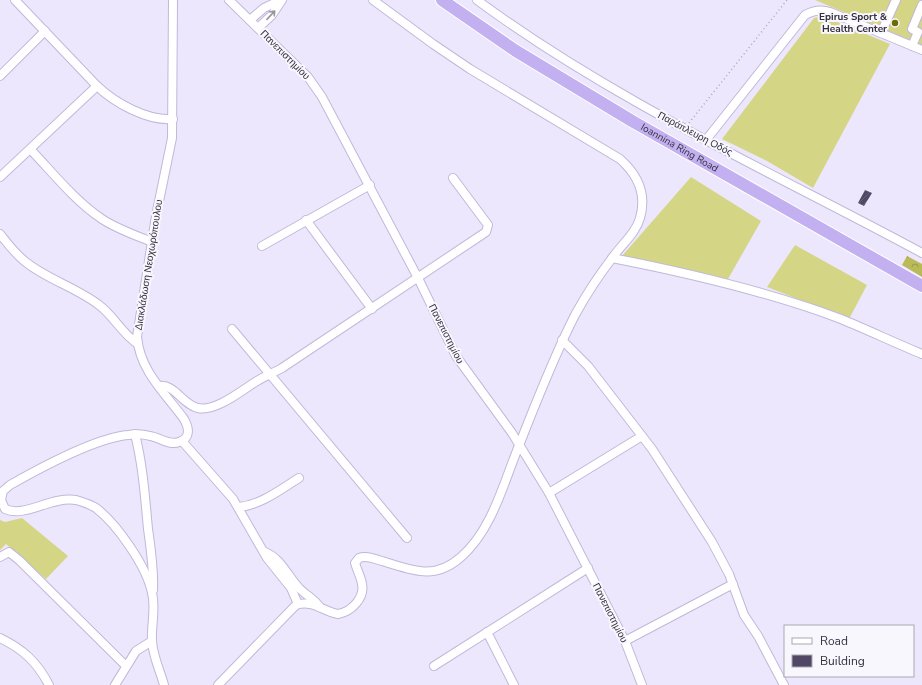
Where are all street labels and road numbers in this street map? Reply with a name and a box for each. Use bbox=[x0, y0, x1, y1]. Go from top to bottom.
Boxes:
street label: Πανεπιστημίου bbox=[257, 27, 313, 83]
street label: Παράπλευρη Οδός bbox=[655, 108, 735, 160]
street label: Ioannina Ring Road bbox=[638, 120, 721, 176]
street label: Διακλάδωση Νεοχωρόπουλου bbox=[132, 199, 166, 331]
street label: Πανεπιστημίου bbox=[425, 302, 467, 366]
street label: Πανεπιστημίου bbox=[589, 581, 631, 645]

